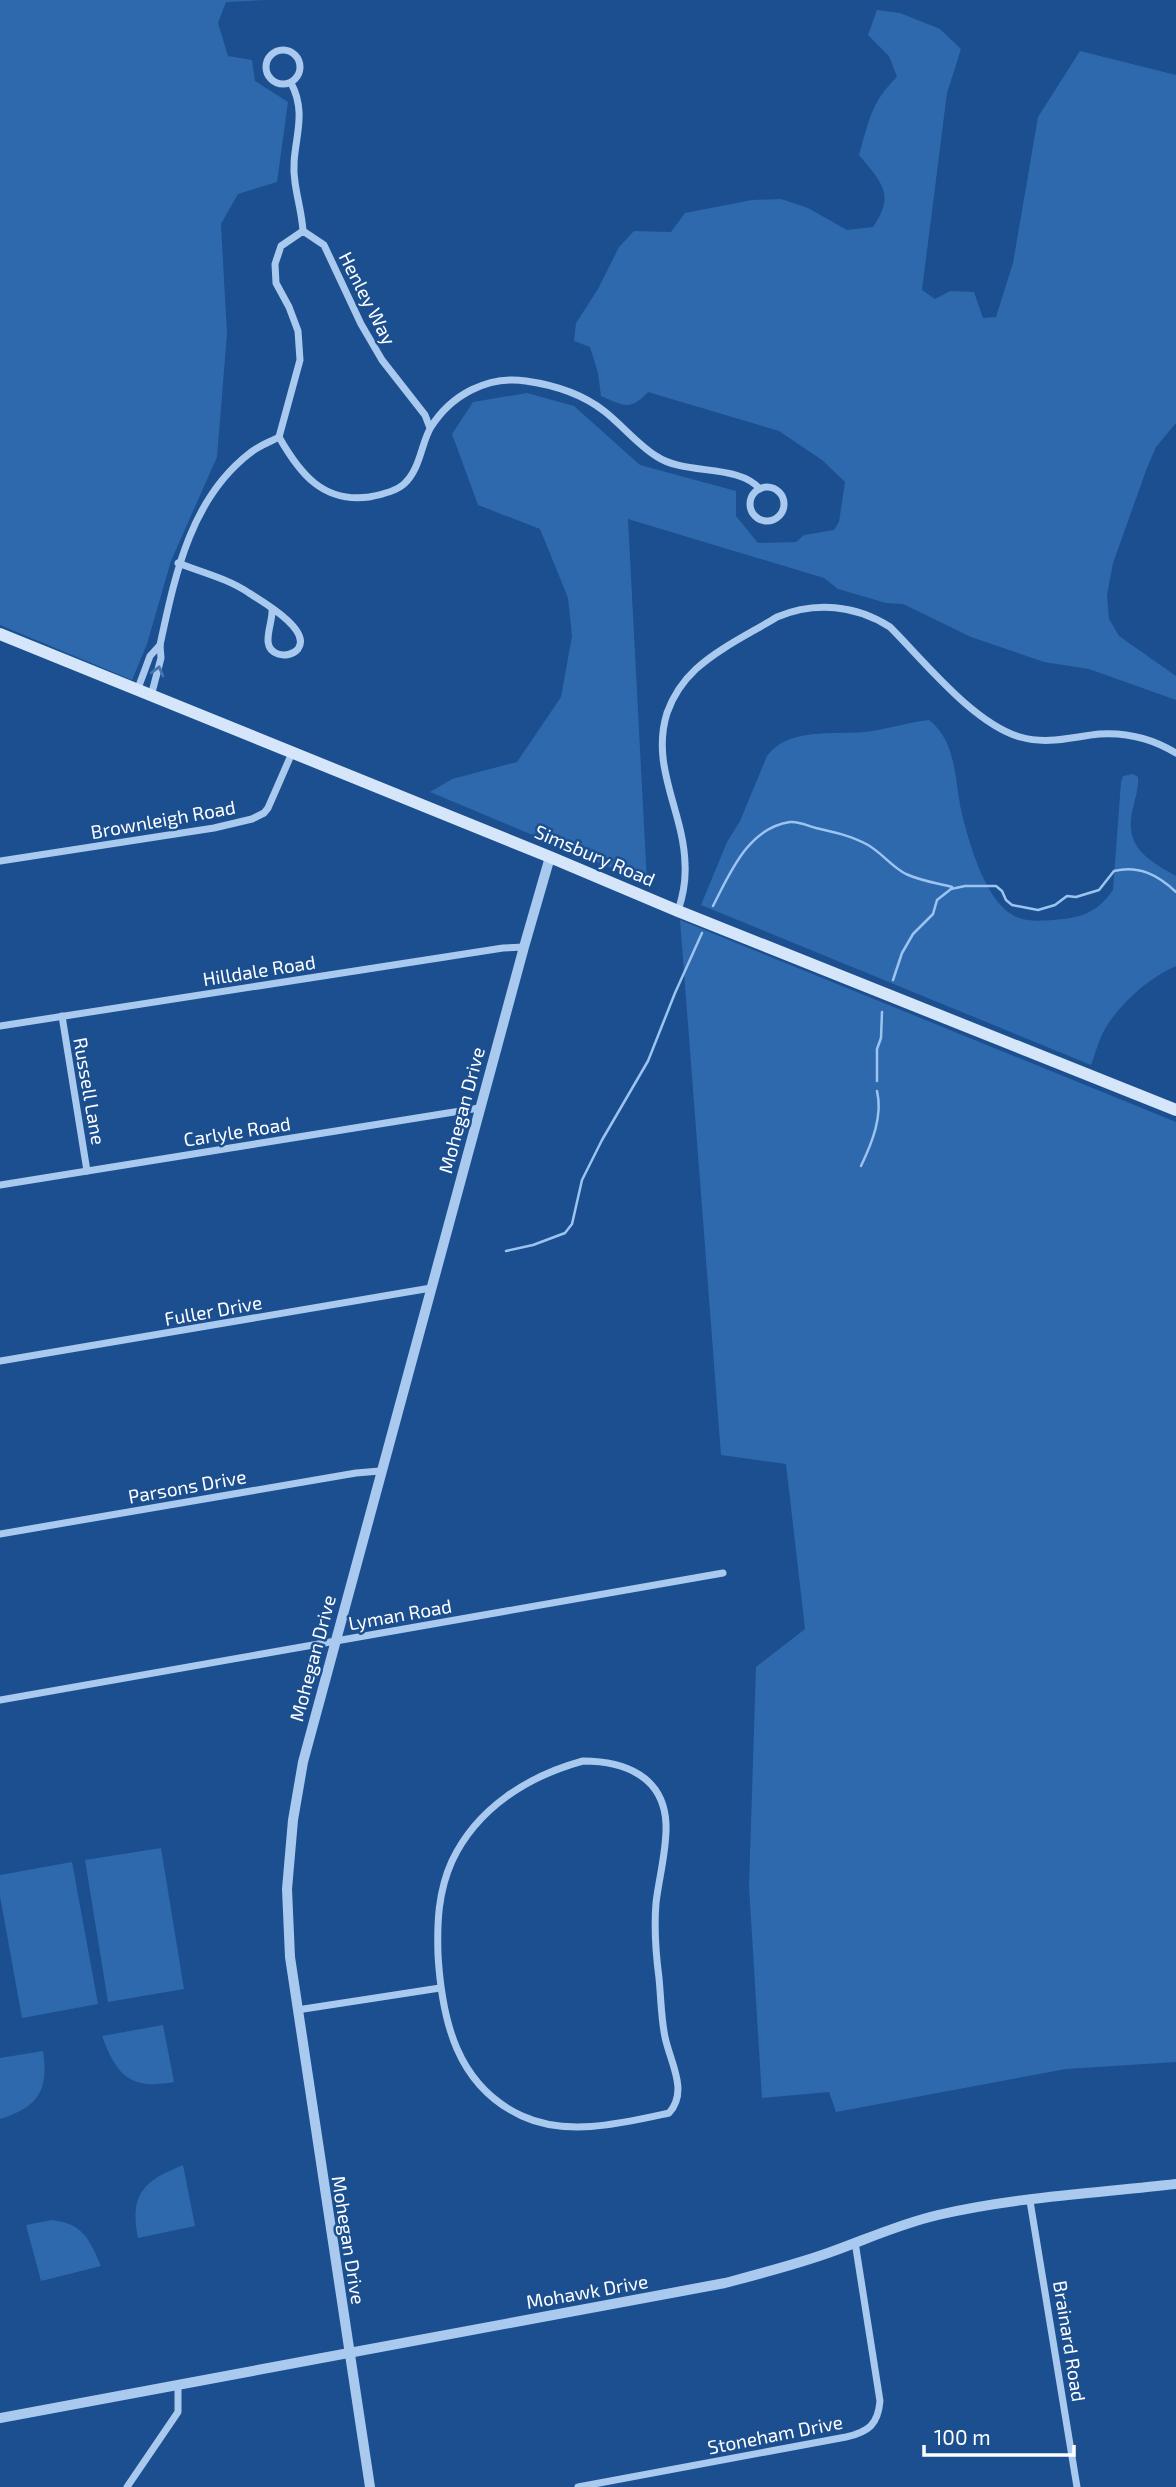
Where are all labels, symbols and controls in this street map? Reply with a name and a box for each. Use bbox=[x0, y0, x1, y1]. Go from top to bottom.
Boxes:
street label: Henley Way bbox=[335, 248, 401, 348]
one-way arrow bbox=[150, 665, 164, 677]
street label: Brownleigh Road bbox=[89, 795, 237, 843]
street label: Simsbury Road bbox=[531, 819, 659, 891]
street label: Hilldale Road bbox=[201, 950, 317, 990]
street label: Russell Lane bbox=[69, 1036, 111, 1146]
street label: Mohegan Drive bbox=[433, 1044, 489, 1176]
street label: Carlyle Road bbox=[182, 1111, 292, 1151]
street label: Fuller Drive bbox=[162, 1290, 264, 1330]
street label: Parsons Drive bbox=[126, 1464, 248, 1508]
street label: Mohegan Drive bbox=[284, 1592, 340, 1724]
street label: Lyman Road bbox=[346, 1594, 454, 1634]
street label: Mohegan Drive bbox=[327, 2174, 371, 2306]
street label: Mohawk Drive bbox=[524, 2269, 650, 2313]
street label: Brainard Road bbox=[1049, 2279, 1091, 2403]
street label: Stoneham Drive bbox=[705, 2410, 845, 2458]
scale bar bbox=[924, 2414, 1074, 2458]
text: 100 m bbox=[934, 2424, 991, 2449]

